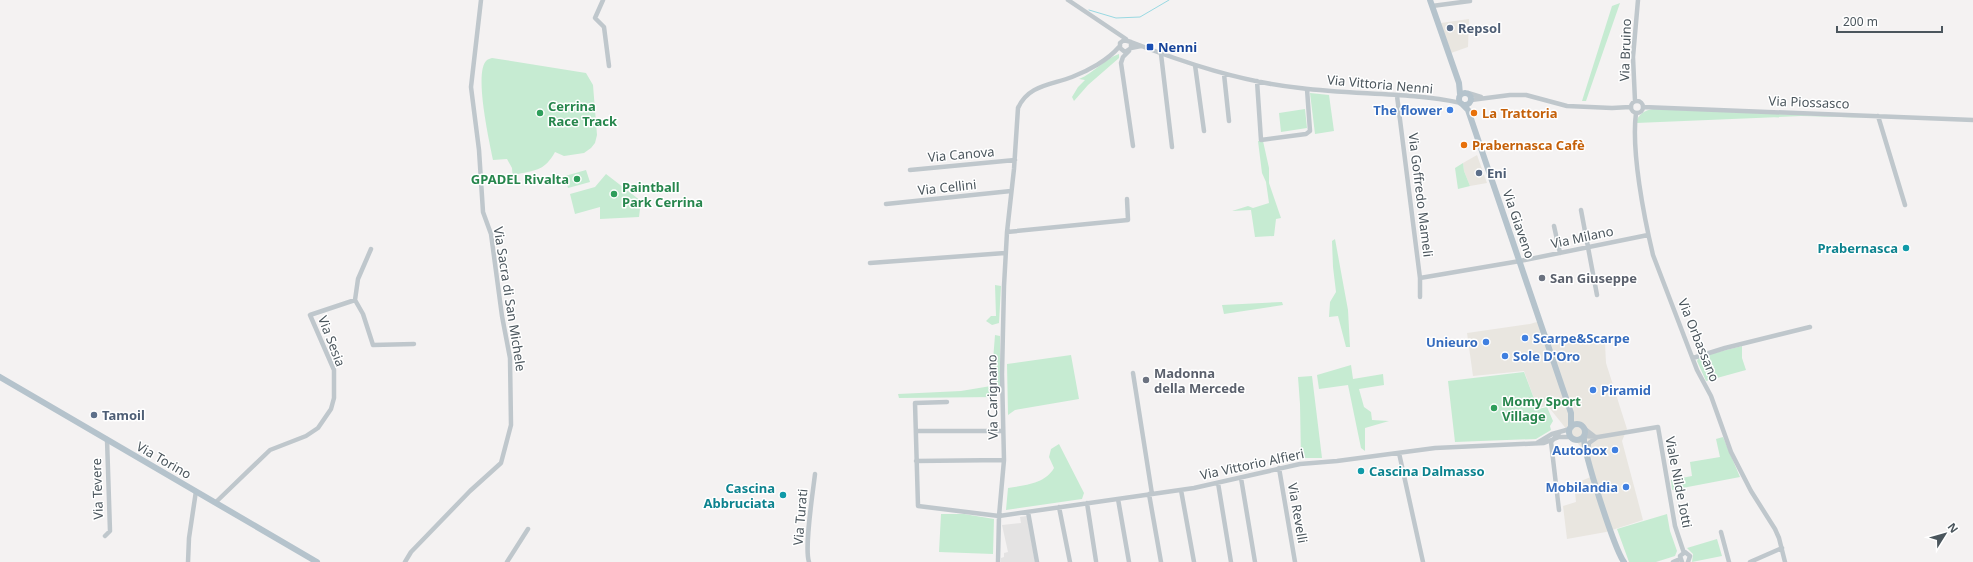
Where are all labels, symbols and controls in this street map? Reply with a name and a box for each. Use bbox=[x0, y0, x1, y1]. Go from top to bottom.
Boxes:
scale bar bbox=[1837, 8, 1942, 34]
text: 200 m bbox=[1843, 13, 1878, 30]
street label: Via Bruino bbox=[1615, 18, 1635, 82]
place label: Repsol bbox=[1458, 19, 1501, 37]
marker: Repsol bbox=[1445, 23, 1455, 33]
place label: Nenni bbox=[1158, 38, 1197, 56]
marker: Nenni bbox=[1145, 42, 1155, 52]
street label: Via Vittoria Nenni bbox=[1326, 70, 1434, 98]
street label: Via Piossasco bbox=[1768, 92, 1850, 112]
place label: Cerrina Race Track bbox=[548, 97, 618, 130]
place label: The flower bbox=[1373, 101, 1442, 119]
place label: La Trattoria bbox=[1482, 104, 1558, 122]
marker: The flower bbox=[1445, 105, 1455, 115]
marker: Cerrina Race Track bbox=[535, 108, 545, 118]
marker: La Trattoria bbox=[1469, 108, 1479, 118]
street label: Via Goffredo Mameli bbox=[1404, 132, 1438, 258]
place label: Prabernasca Cafè bbox=[1472, 136, 1585, 154]
marker: Prabernasca Cafè bbox=[1459, 140, 1469, 150]
street label: Via Canova bbox=[927, 142, 995, 166]
place label: Eni bbox=[1487, 164, 1507, 182]
marker: Eni bbox=[1474, 168, 1484, 178]
place label: GPADEL Rivalta bbox=[471, 170, 569, 188]
marker: GPADEL Rivalta bbox=[572, 174, 582, 184]
street label: Via Cellini bbox=[917, 175, 977, 199]
place label: Paintball Park Cerrina bbox=[622, 178, 703, 211]
street label: Via Giaveno bbox=[1499, 187, 1539, 261]
marker: Paintball Park Cerrina bbox=[609, 189, 619, 199]
street label: Via Milano bbox=[1549, 222, 1615, 252]
street label: Via Sacra di San Michele bbox=[490, 225, 530, 373]
place label: Prabernasca bbox=[1818, 239, 1898, 257]
marker: Prabernasca bbox=[1901, 243, 1911, 253]
place label: San Giuseppe bbox=[1550, 269, 1637, 287]
marker: San Giuseppe bbox=[1537, 273, 1547, 283]
street label: Via Orbassano bbox=[1674, 296, 1724, 384]
street label: Via Sesia bbox=[314, 313, 350, 369]
place label: Scarpe&Scarpe bbox=[1533, 329, 1630, 347]
place label: Unieuro bbox=[1426, 333, 1478, 351]
marker: Scarpe&Scarpe bbox=[1520, 333, 1530, 343]
marker: Unieuro bbox=[1481, 337, 1491, 347]
place label: Sole D'Oro bbox=[1513, 347, 1580, 365]
marker: Sole D'Oro bbox=[1500, 351, 1510, 361]
street label: Via Carignano bbox=[982, 354, 1002, 440]
place label: Madonna della Mercede bbox=[1154, 364, 1245, 397]
marker: Madonna della Mercede bbox=[1141, 375, 1151, 385]
place label: Piramid bbox=[1601, 381, 1651, 399]
marker: Piramid bbox=[1588, 385, 1598, 395]
place label: Momy Sport Village bbox=[1502, 392, 1581, 425]
marker: Momy Sport Village bbox=[1489, 403, 1499, 413]
place label: Tamoil bbox=[102, 406, 145, 424]
marker: Tamoil bbox=[89, 410, 99, 420]
street label: Viale Nilde Iotti bbox=[1661, 435, 1697, 529]
street label: Via Torino bbox=[133, 437, 195, 483]
place label: Autobox bbox=[1552, 441, 1607, 459]
street label: Via Vittorio Alfieri bbox=[1198, 444, 1306, 484]
marker: Autobox bbox=[1610, 445, 1620, 455]
street label: Via Tevere bbox=[87, 458, 107, 520]
place label: Cascina Dalmasso bbox=[1369, 462, 1485, 480]
marker: Cascina Dalmasso bbox=[1356, 466, 1366, 476]
place label: Mobilandia bbox=[1546, 478, 1618, 496]
place label: Cascina Abbruciata bbox=[703, 479, 775, 512]
street label: Via Revelli bbox=[1284, 481, 1312, 545]
marker: Mobilandia bbox=[1621, 482, 1631, 492]
street label: Via Turati bbox=[789, 488, 811, 546]
marker: Cascina Abbruciata bbox=[778, 490, 788, 500]
north arrow bbox=[1925, 514, 1965, 554]
text: N bbox=[1945, 520, 1962, 536]

